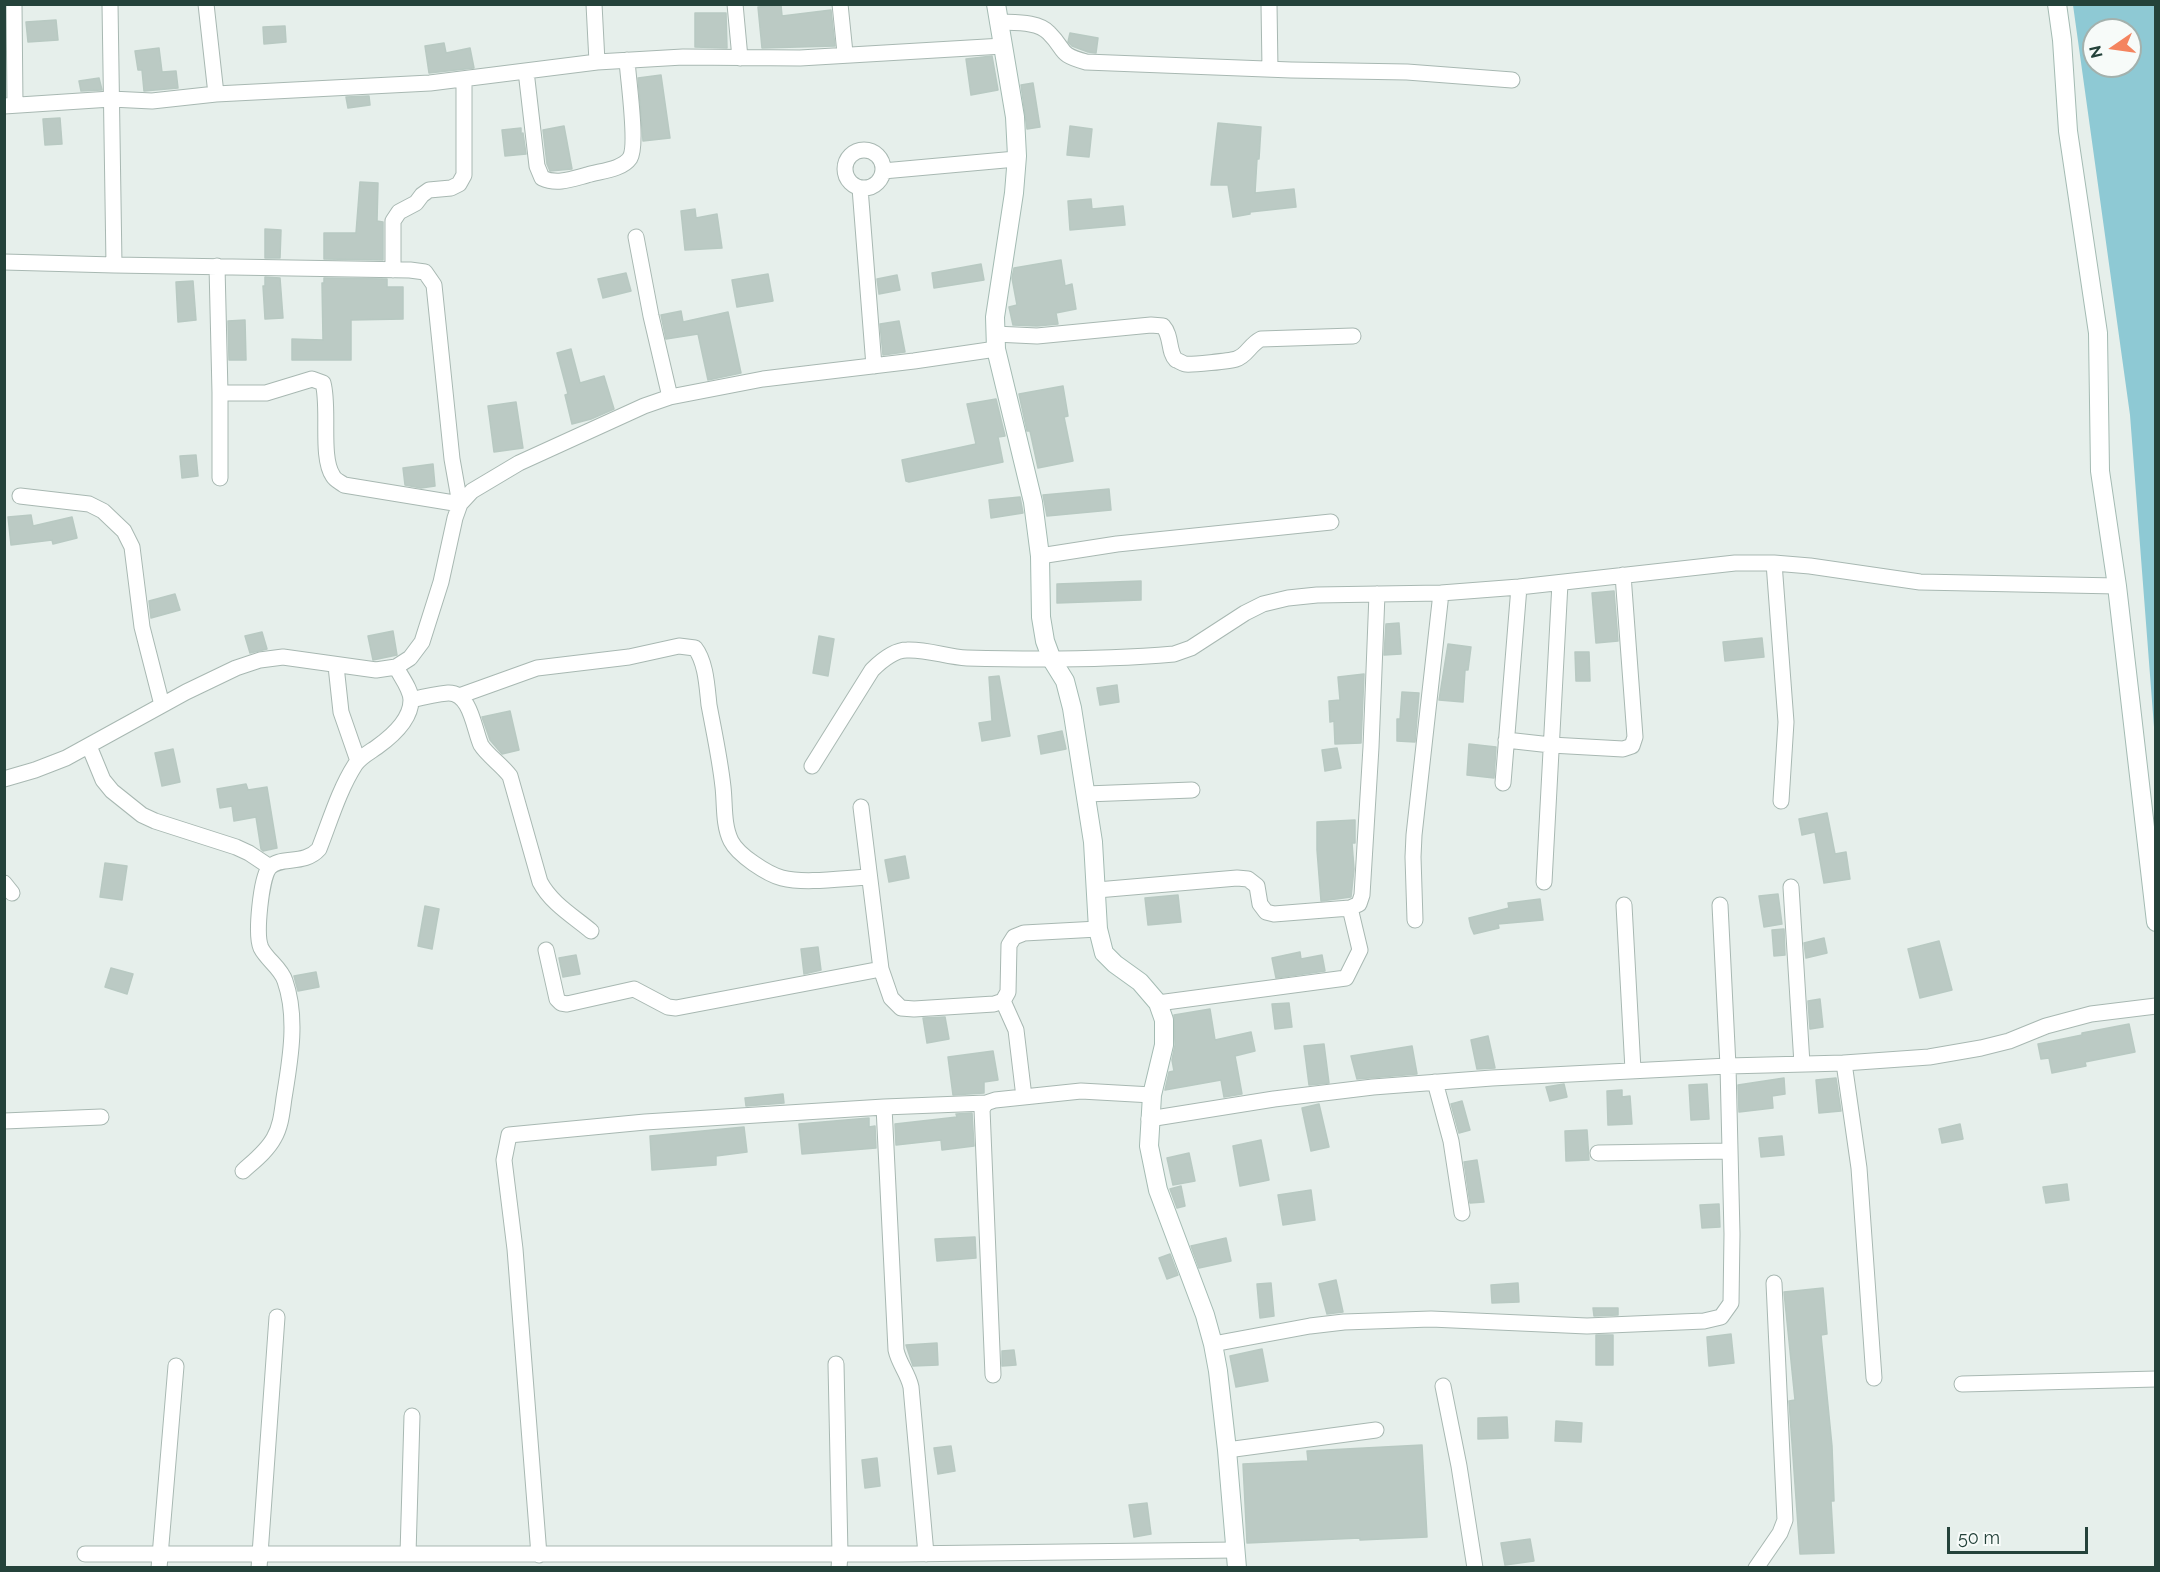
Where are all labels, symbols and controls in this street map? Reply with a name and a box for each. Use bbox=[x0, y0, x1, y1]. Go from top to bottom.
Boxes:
north arrow bbox=[2082, 18, 2142, 78]
text: N bbox=[2085, 44, 2107, 60]
scale bar bbox=[1950, 1515, 2091, 1553]
text: 50 m bbox=[1958, 1527, 2000, 1548]

